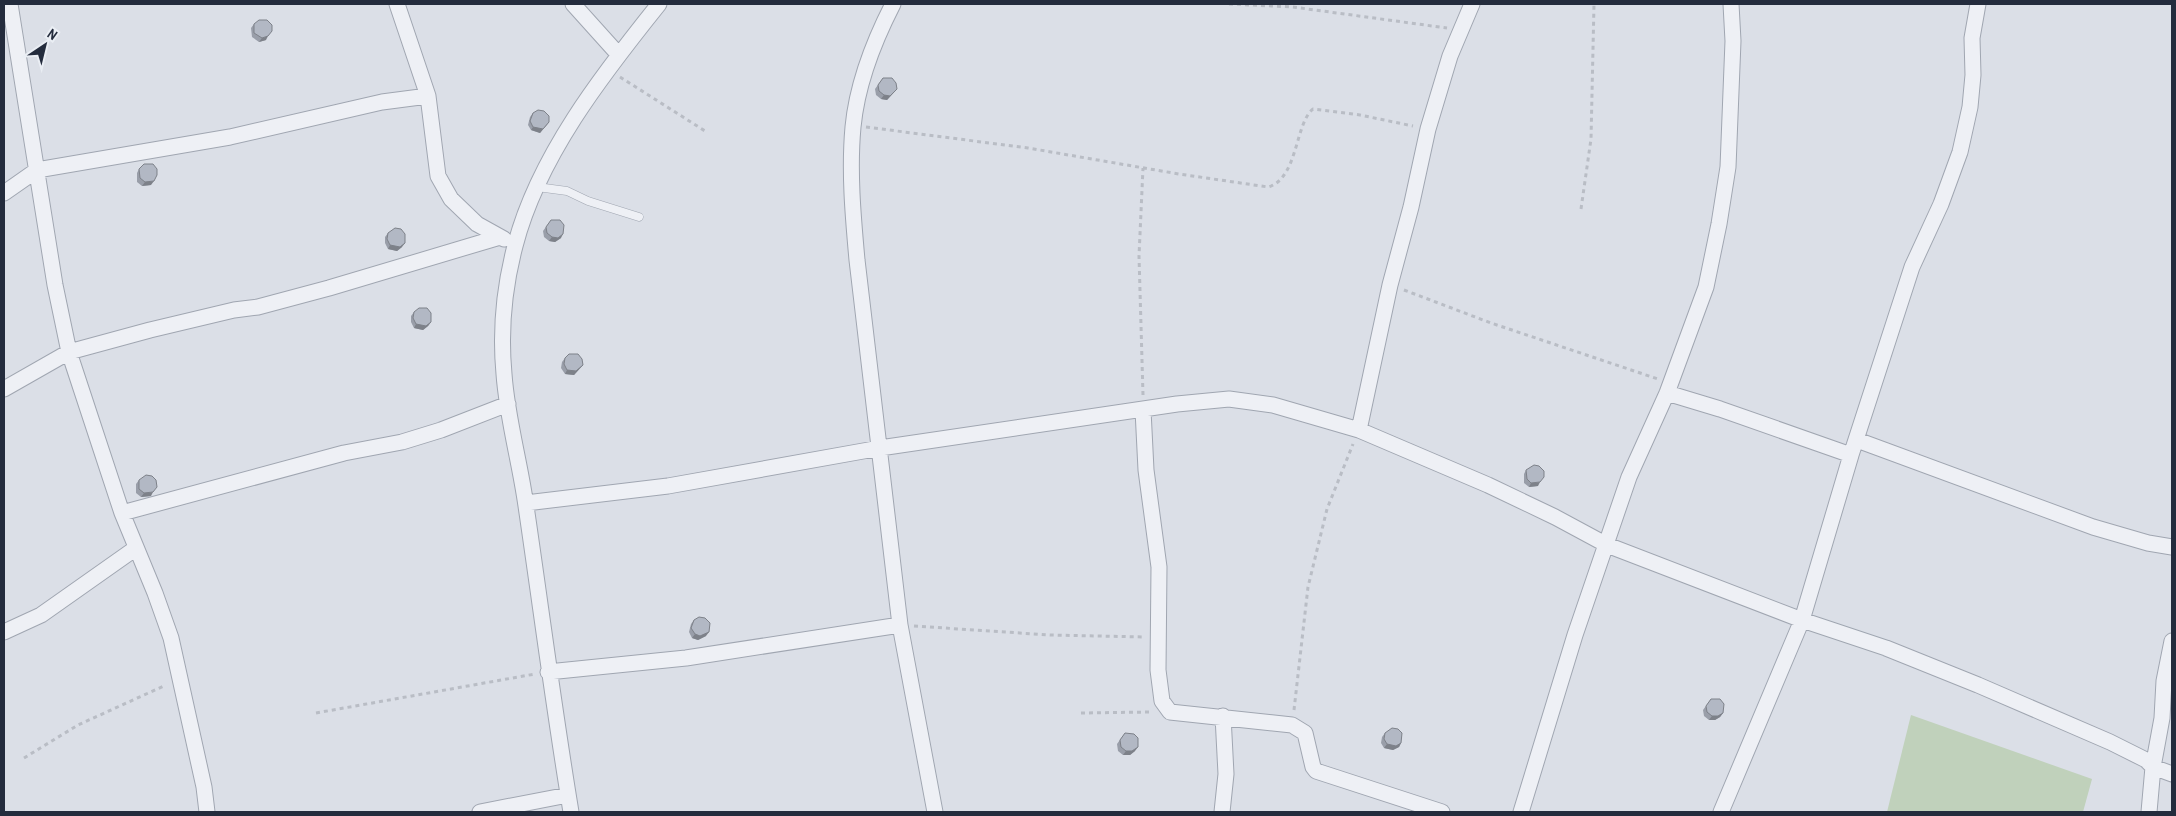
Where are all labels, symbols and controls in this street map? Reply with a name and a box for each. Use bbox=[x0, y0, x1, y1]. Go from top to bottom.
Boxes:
north arrow bbox=[20, 20, 70, 70]
text: N bbox=[44, 25, 61, 44]

